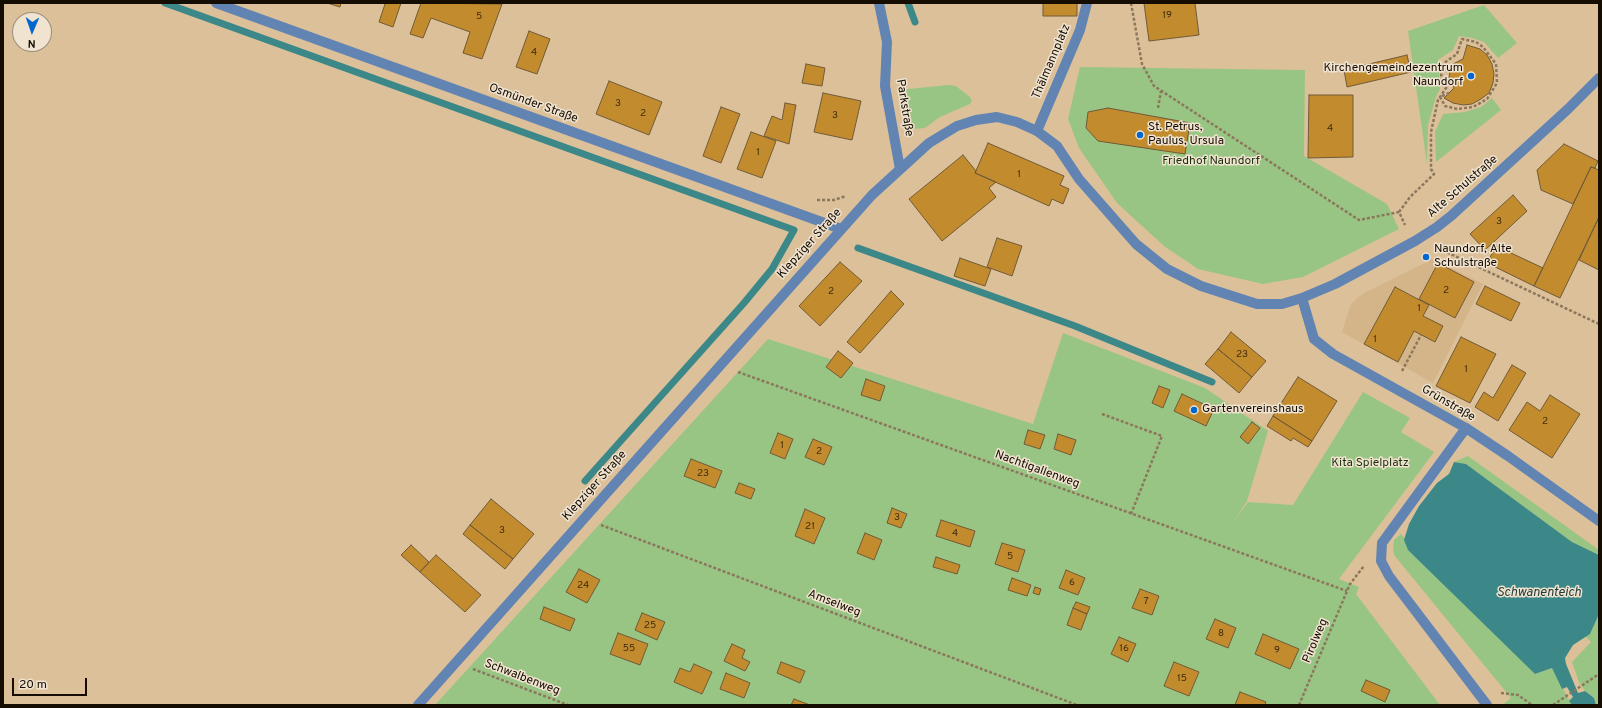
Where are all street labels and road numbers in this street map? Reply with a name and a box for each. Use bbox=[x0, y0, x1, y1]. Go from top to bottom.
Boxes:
street label: Thälmannplatz bbox=[1030, 22, 1074, 102]
street label: Parkstraße bbox=[892, 78, 916, 138]
street label: Osmünder Straße bbox=[487, 81, 579, 127]
street label: Alte Schulstraße bbox=[1425, 153, 1501, 221]
street label: Klepziger Straße bbox=[775, 206, 845, 282]
street label: Grünstraße bbox=[1418, 383, 1478, 425]
street label: Klepziger Straße bbox=[560, 448, 630, 524]
street label: Nachtigallenweg bbox=[993, 448, 1081, 492]
street label: Amselweg bbox=[806, 587, 862, 621]
street label: Pirolweg bbox=[1300, 617, 1332, 665]
street label: Schwalbenweg bbox=[482, 657, 562, 699]

